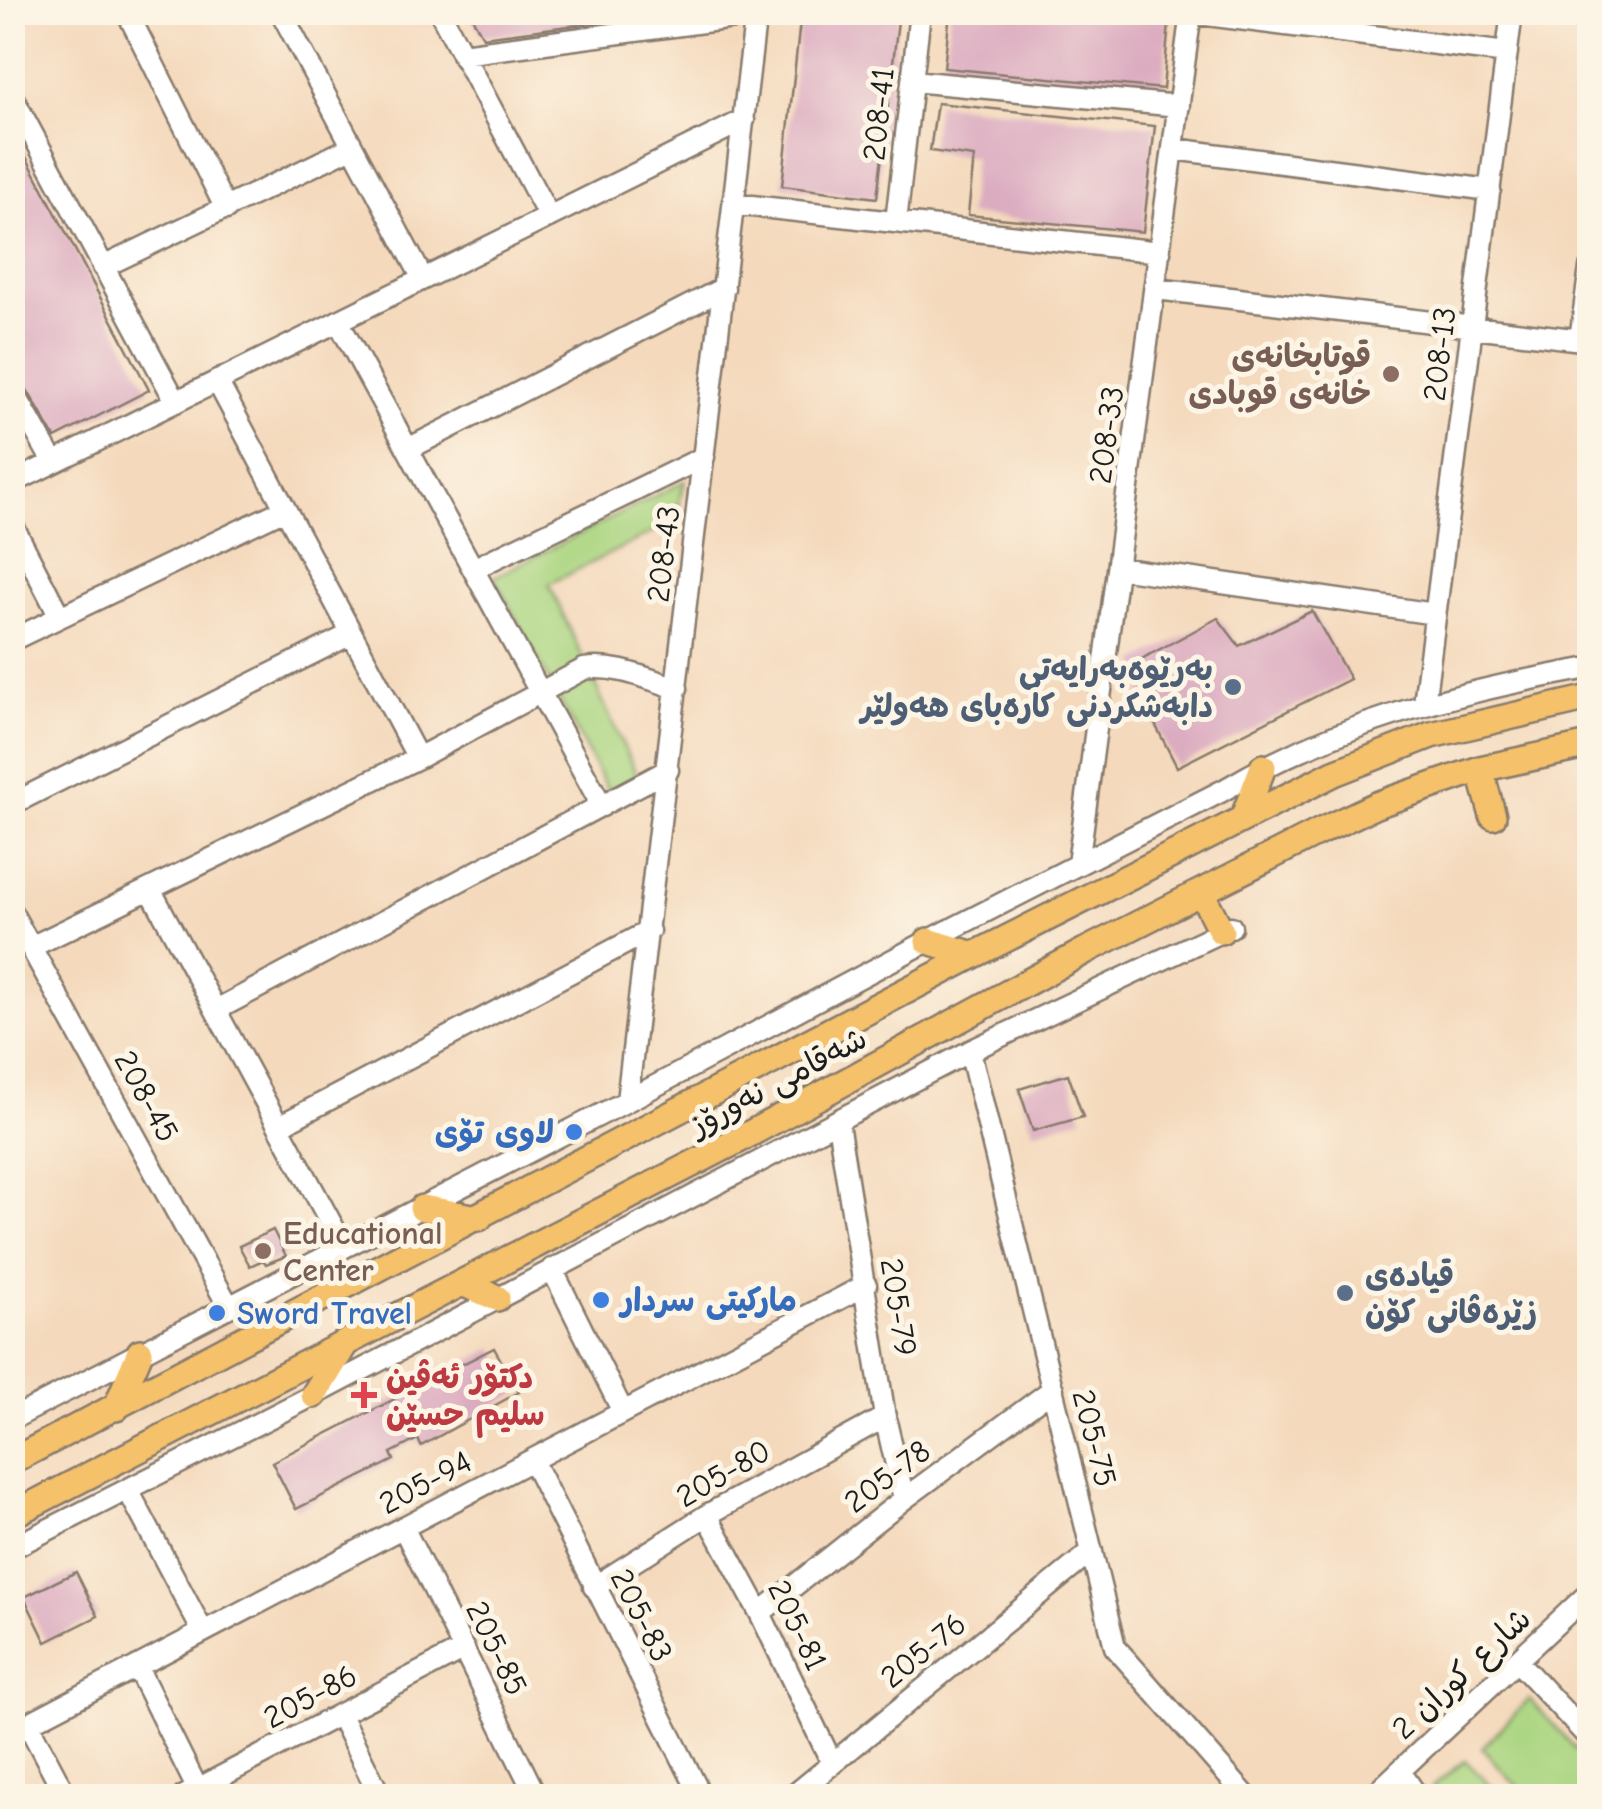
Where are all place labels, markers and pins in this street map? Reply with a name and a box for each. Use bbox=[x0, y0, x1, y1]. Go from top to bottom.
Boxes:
place label: قوتابخانەی خانەی قوبادی bbox=[1188, 338, 1371, 413]
marker: قوتابخانەی خانەی قوبادی bbox=[1380, 363, 1402, 385]
place label: بەرێوەبەرایەتی دابەشکردنی کارەبای هەولێر bbox=[858, 651, 1213, 727]
marker: بەرێوەبەرایەتی دابەشکردنی کارەبای هەولێر bbox=[1222, 676, 1244, 698]
place label: لاوی تۆی bbox=[435, 1114, 554, 1152]
marker: لاوی تۆی bbox=[563, 1121, 585, 1143]
place label: Educational Center bbox=[283, 1215, 443, 1289]
marker: Educational Center bbox=[252, 1240, 274, 1262]
place label: قیادەی زێرەڤانی کۆن bbox=[1365, 1257, 1537, 1333]
place label: ماركيتى سردار bbox=[618, 1282, 797, 1320]
marker: قیادەی زێرەڤانی کۆن bbox=[1334, 1282, 1356, 1304]
marker: ماركيتى سردار bbox=[590, 1289, 612, 1311]
place label: Sword Travel bbox=[237, 1295, 412, 1332]
marker: Sword Travel bbox=[206, 1302, 228, 1324]
place label: دکتۆر ئەڤین سلیم حسێن bbox=[386, 1359, 545, 1438]
marker: دکتۆر ئەڤین سلیم حسێن bbox=[351, 1382, 377, 1408]

